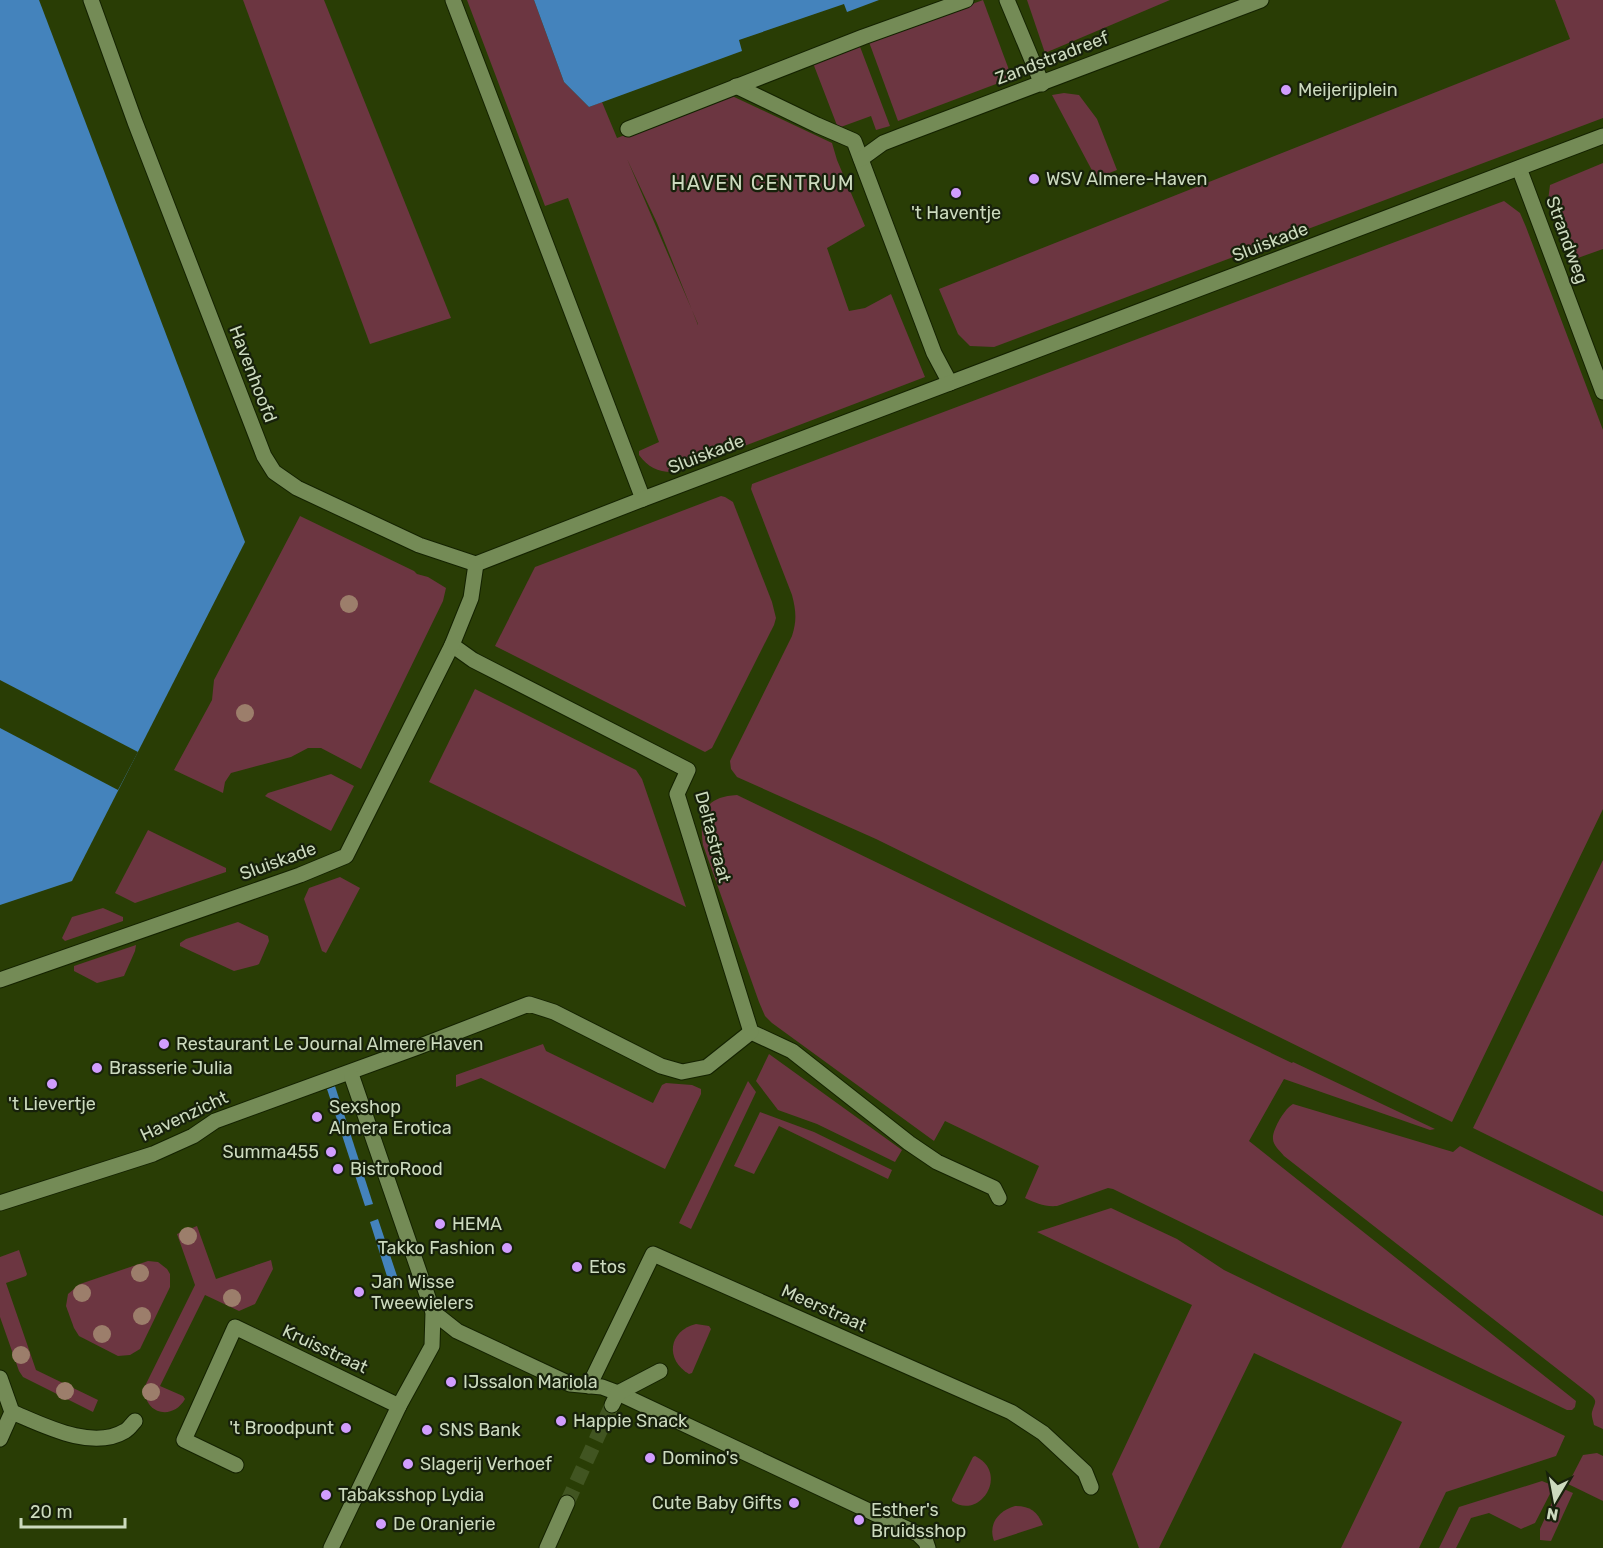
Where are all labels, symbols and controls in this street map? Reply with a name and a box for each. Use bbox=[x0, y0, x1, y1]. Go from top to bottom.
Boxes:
street label: Zandstradreef bbox=[992, 26, 1112, 90]
place label: Meijerijplein bbox=[1298, 79, 1398, 101]
marker: Meijerijplein bbox=[1279, 83, 1293, 97]
place label: WSV Almere-Haven bbox=[1046, 168, 1207, 190]
district label: HAVEN CENTRUM bbox=[671, 171, 855, 195]
marker: WSV Almere-Haven bbox=[1027, 172, 1041, 186]
marker: 't Haventje bbox=[949, 186, 963, 200]
street label: Strandweg bbox=[1541, 193, 1593, 287]
place label: 't Haventje bbox=[911, 202, 1001, 224]
street label: Sluiskade bbox=[1229, 217, 1311, 267]
street label: Havenhoofd bbox=[224, 322, 282, 426]
street label: Sluiskade bbox=[665, 429, 747, 479]
street label: Deltastraat bbox=[690, 789, 736, 885]
street label: Sluiskade bbox=[237, 837, 319, 885]
place label: Restaurant Le Journal Almere Haven bbox=[176, 1033, 484, 1055]
marker: Restaurant Le Journal Almere Haven bbox=[157, 1037, 171, 1051]
place label: Brasserie Julia bbox=[109, 1057, 233, 1079]
marker: Brasserie Julia bbox=[90, 1061, 104, 1075]
marker: 't Lievertje bbox=[45, 1077, 59, 1091]
street label: Havenzicht bbox=[136, 1086, 232, 1146]
place label: 't Lievertje bbox=[8, 1093, 96, 1115]
place label: Sexshop Almera Erotica bbox=[329, 1096, 452, 1139]
marker: Sexshop Almera Erotica bbox=[310, 1110, 324, 1124]
place label: Summa455 bbox=[222, 1141, 319, 1163]
marker: Summa455 bbox=[324, 1145, 338, 1159]
place label: BistroRood bbox=[350, 1158, 443, 1180]
marker: BistroRood bbox=[331, 1162, 345, 1176]
place label: HEMA bbox=[452, 1213, 502, 1235]
marker: HEMA bbox=[433, 1217, 447, 1231]
place label: Takko Fashion bbox=[378, 1237, 495, 1259]
marker: Takko Fashion bbox=[500, 1241, 514, 1255]
place label: Etos bbox=[589, 1256, 626, 1278]
marker: Etos bbox=[570, 1260, 584, 1274]
place label: Jan Wisse Tweewielers bbox=[371, 1271, 474, 1314]
street label: Meerstraat bbox=[778, 1279, 870, 1337]
marker: Jan Wisse Tweewielers bbox=[352, 1285, 366, 1299]
street label: Kruisstraat bbox=[279, 1320, 371, 1378]
place label: IJssalon Mariola bbox=[463, 1371, 598, 1393]
marker: IJssalon Mariola bbox=[444, 1375, 458, 1389]
place label: Happie Snack bbox=[573, 1410, 688, 1432]
marker: Happie Snack bbox=[554, 1414, 568, 1428]
place label: 't Broodpunt bbox=[229, 1417, 334, 1439]
place label: SNS Bank bbox=[439, 1419, 521, 1441]
marker: 't Broodpunt bbox=[339, 1421, 353, 1435]
marker: SNS Bank bbox=[420, 1423, 434, 1437]
place label: Domino's bbox=[662, 1447, 739, 1469]
marker: Domino's bbox=[643, 1451, 657, 1465]
place label: Slagerij Verhoef bbox=[420, 1453, 552, 1475]
marker: Slagerij Verhoef bbox=[401, 1457, 415, 1471]
north arrow bbox=[1525, 1470, 1585, 1530]
place label: Tabaksshop Lydia bbox=[338, 1484, 484, 1506]
marker: Tabaksshop Lydia bbox=[319, 1488, 333, 1502]
scale bar bbox=[21, 1491, 124, 1529]
place label: Cute Baby Gifts bbox=[652, 1492, 782, 1514]
marker: Cute Baby Gifts bbox=[787, 1496, 801, 1510]
place label: Esther's Bruidsshop bbox=[871, 1499, 966, 1542]
text: 20 m bbox=[30, 1501, 72, 1523]
text: N bbox=[1545, 1504, 1560, 1525]
place label: De Oranjerie bbox=[393, 1513, 496, 1535]
marker: Esther's Bruidsshop bbox=[852, 1513, 866, 1527]
marker: De Oranjerie bbox=[374, 1517, 388, 1531]

